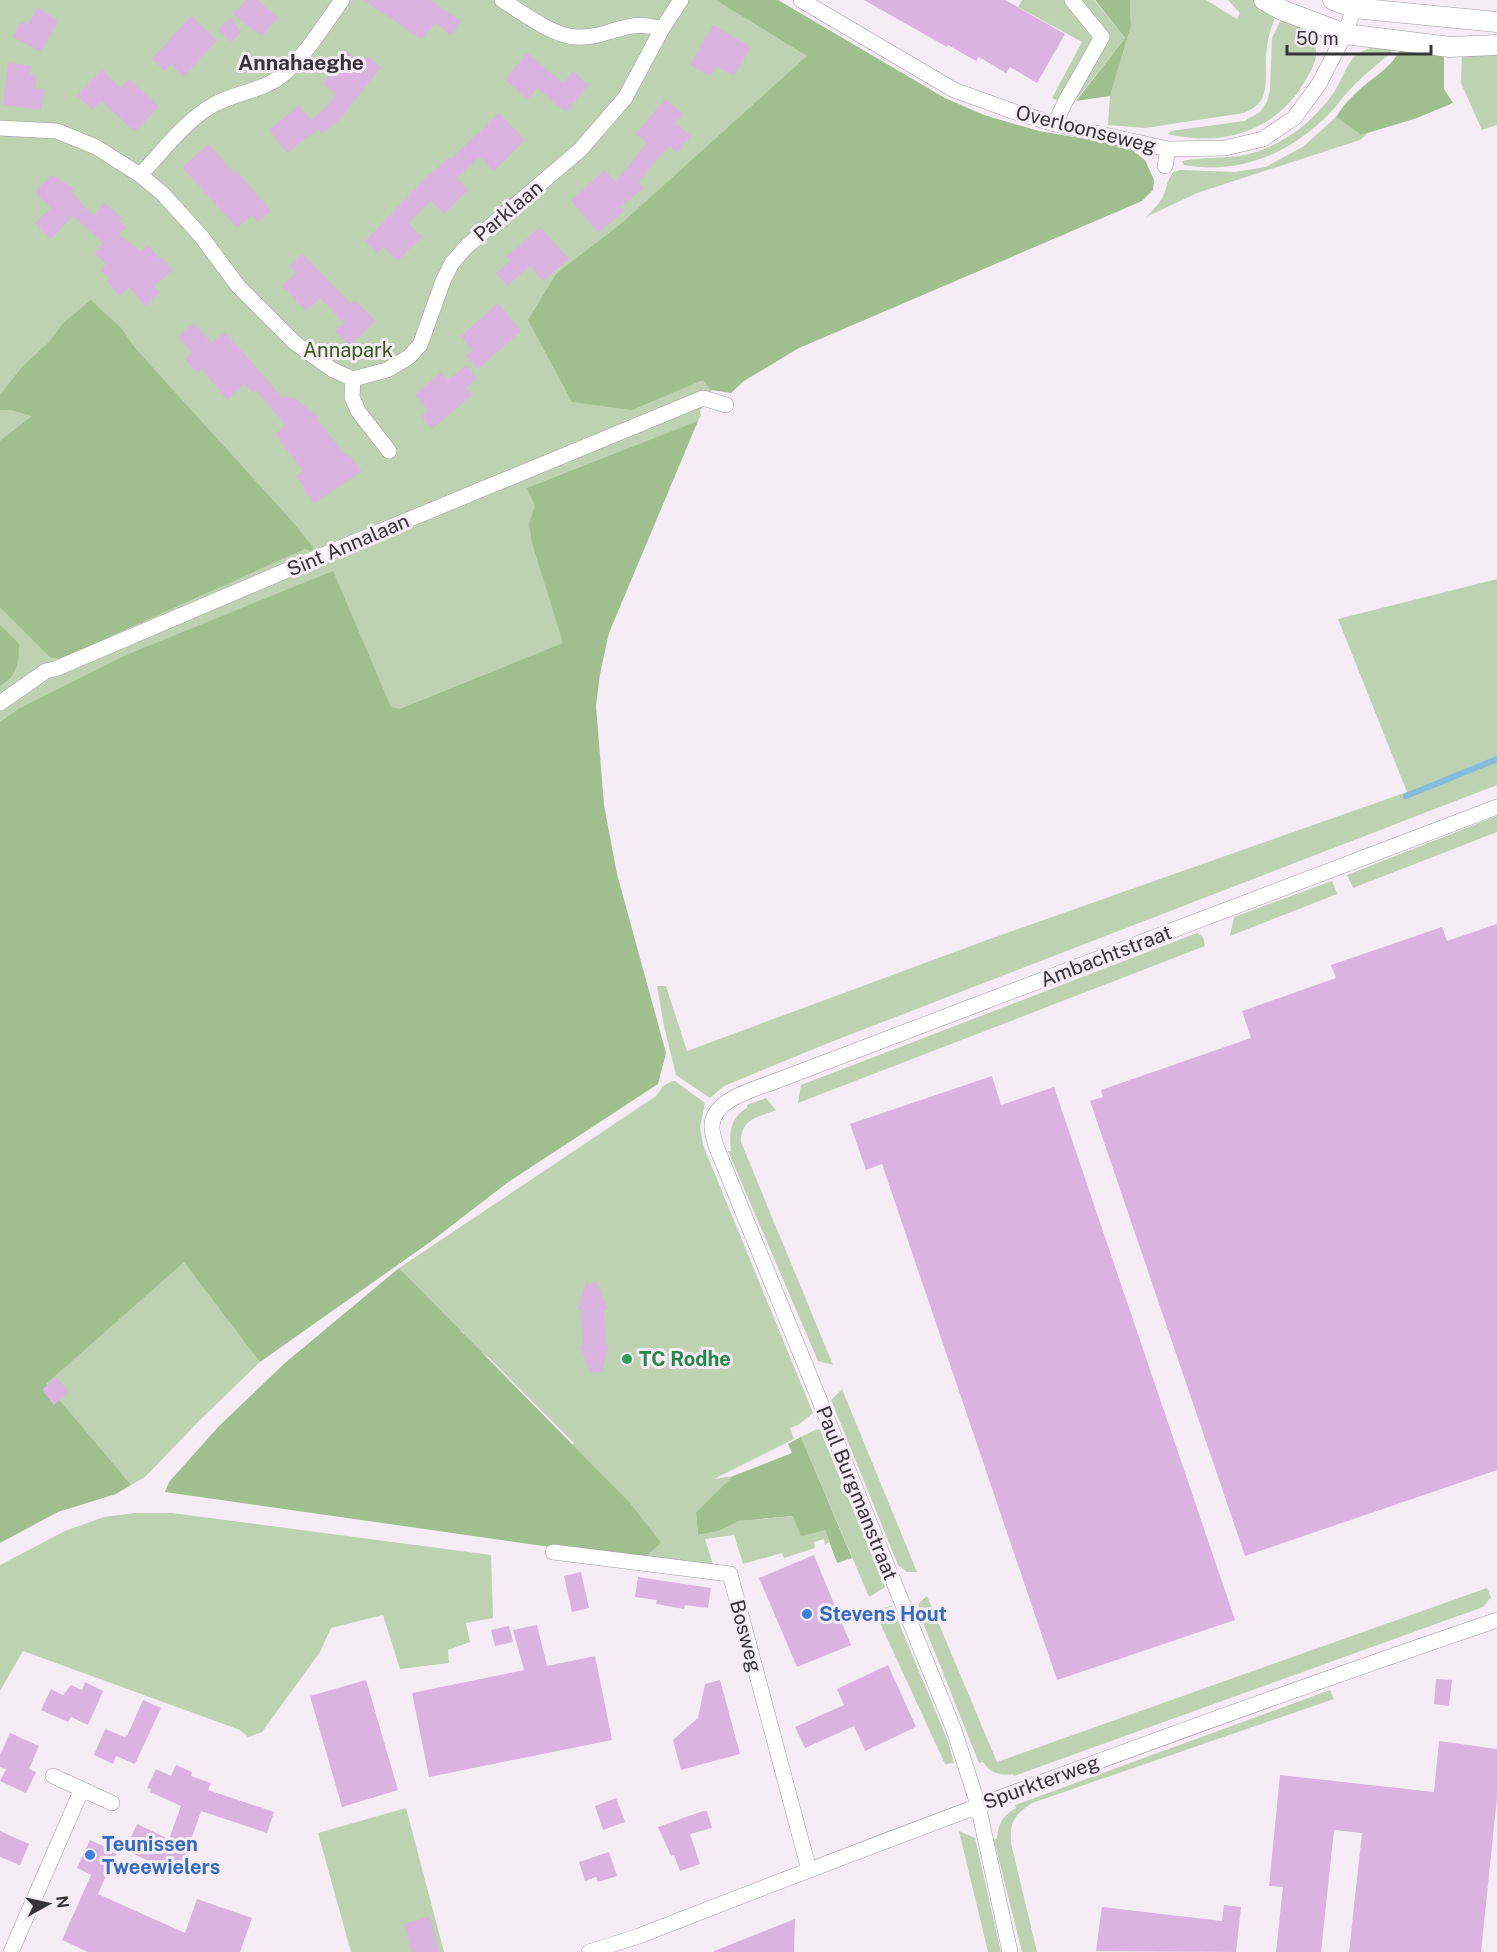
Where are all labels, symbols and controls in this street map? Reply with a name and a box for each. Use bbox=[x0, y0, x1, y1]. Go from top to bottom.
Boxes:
scale bar bbox=[1287, 18, 1431, 56]
text: 50 m bbox=[1296, 28, 1339, 49]
district label: Annahaeghe bbox=[238, 50, 364, 75]
street label: Overloonseweg bbox=[1013, 100, 1159, 158]
street label: Parklaan bbox=[469, 175, 547, 247]
park label: Annapark bbox=[303, 338, 393, 362]
street label: Sint Annalaan bbox=[283, 509, 413, 581]
street label: Ambachtstraat bbox=[1037, 920, 1175, 992]
place label: TC Rodhe bbox=[639, 1347, 731, 1371]
marker: TC Rodhe bbox=[620, 1352, 634, 1366]
street label: Paul Burgmanstraat bbox=[811, 1402, 903, 1584]
street label: Bosweg bbox=[725, 1597, 767, 1675]
place label: Stevens Hout bbox=[819, 1602, 947, 1626]
marker: Stevens Hout bbox=[800, 1607, 814, 1621]
street label: Spurkterweg bbox=[980, 1750, 1102, 1814]
place label: Teunissen Tweewielers bbox=[102, 1832, 220, 1879]
marker: Teunissen Tweewielers bbox=[83, 1848, 97, 1862]
north arrow bbox=[18, 1874, 78, 1934]
text: N bbox=[52, 1894, 73, 1910]

